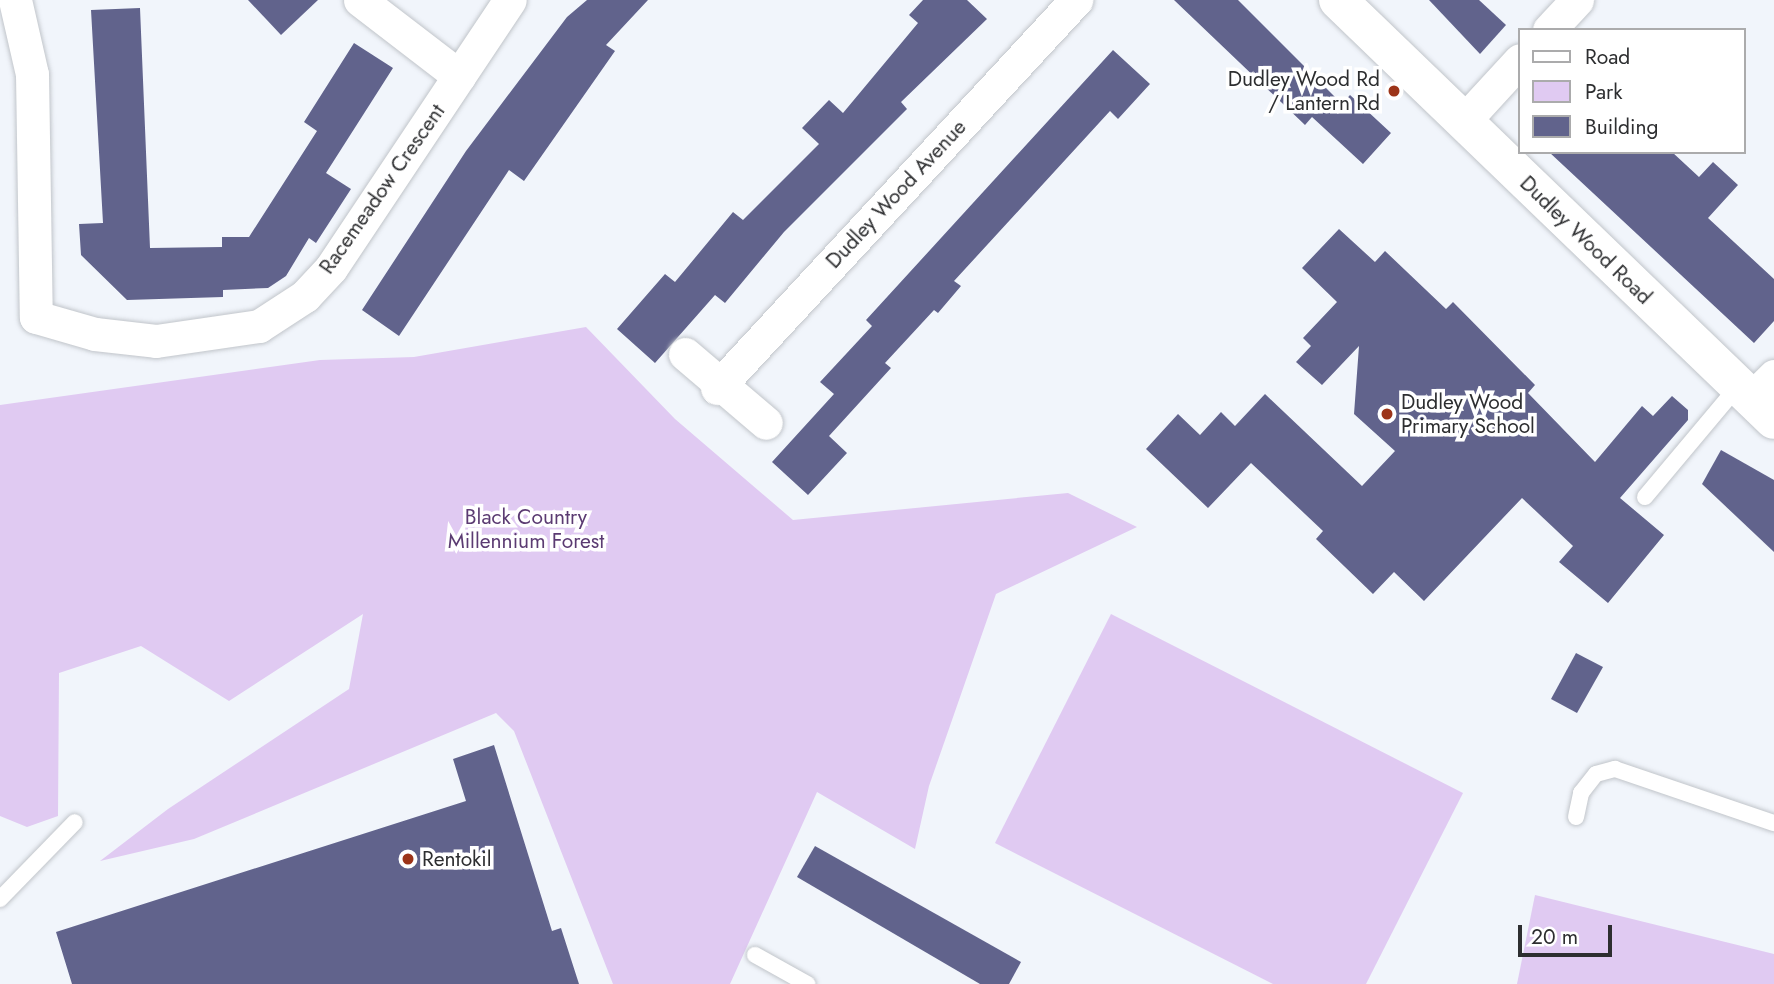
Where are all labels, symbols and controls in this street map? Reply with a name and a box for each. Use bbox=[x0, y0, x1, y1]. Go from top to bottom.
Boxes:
legend bbox=[1518, 28, 1746, 154]
text: Road bbox=[1585, 42, 1630, 72]
place label: Dudley Wood Rd / Lantern Rd bbox=[1228, 66, 1380, 116]
text: Park bbox=[1585, 77, 1622, 107]
marker: Dudley Wood Rd / Lantern Rd bbox=[1386, 83, 1402, 99]
street label: Racemeadow Crescent bbox=[314, 99, 450, 279]
text: Building bbox=[1585, 112, 1658, 142]
street label: Dudley Wood Avenue bbox=[821, 115, 971, 273]
street label: Dudley Wood Road bbox=[1515, 171, 1657, 309]
place label: Dudley Wood Primary School bbox=[1401, 389, 1535, 439]
marker: Dudley Wood Primary School bbox=[1379, 406, 1395, 422]
park label: Black Country Millennium Forest bbox=[448, 504, 604, 554]
place label: Rentokil bbox=[422, 846, 492, 872]
marker: Rentokil bbox=[400, 851, 416, 867]
scale bar bbox=[1522, 911, 1616, 955]
text: 20 m bbox=[1531, 922, 1578, 952]

